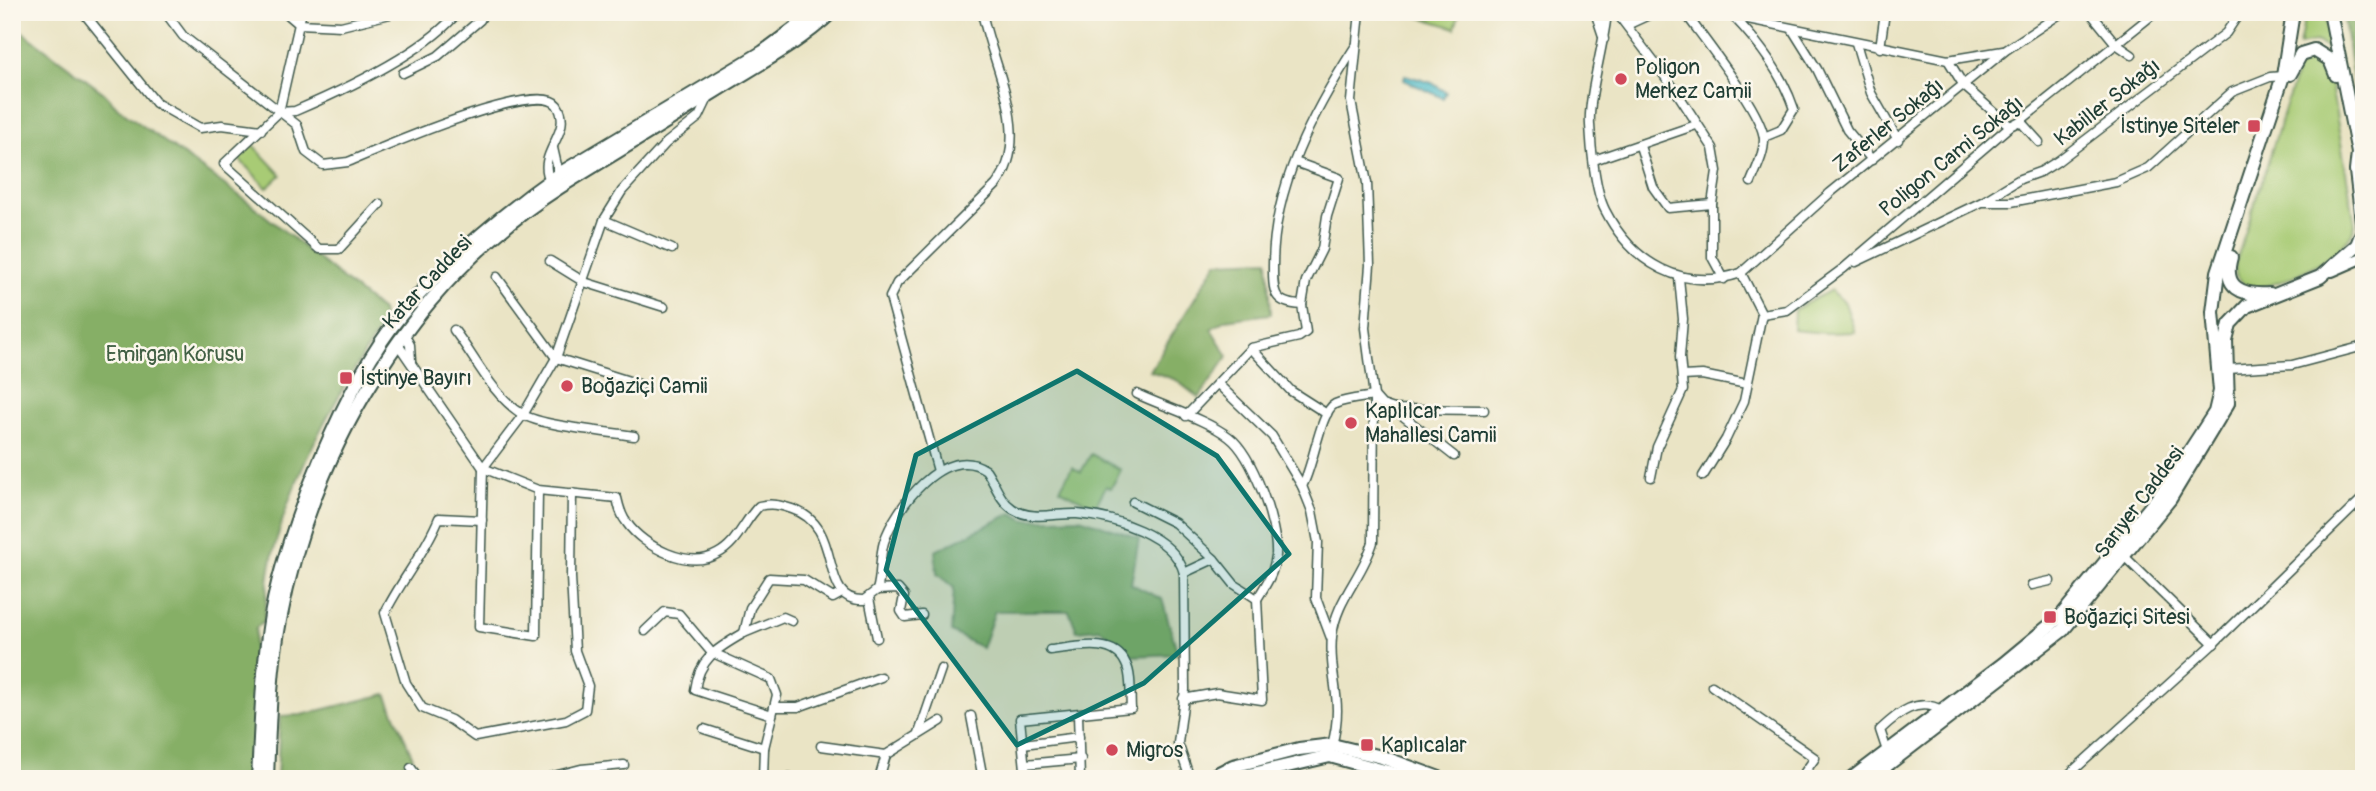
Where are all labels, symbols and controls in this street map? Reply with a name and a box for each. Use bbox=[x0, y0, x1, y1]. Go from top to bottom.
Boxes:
street label: Kabiller Sokağı bbox=[2049, 52, 2166, 152]
place label: Poligon Merkez Camii bbox=[1635, 54, 1752, 105]
marker: Poligon Merkez Camii bbox=[1613, 71, 1629, 87]
street label: Zaferler Sokağı bbox=[1827, 72, 1949, 178]
street label: Poligon Cami Sokağı bbox=[1874, 90, 2029, 223]
place label: İstinye Siteler bbox=[2120, 113, 2241, 140]
marker: İstinye Siteler bbox=[2246, 118, 2262, 134]
street label: Katar Caddesi bbox=[377, 229, 478, 335]
park label: Emirgan Korusu bbox=[106, 341, 244, 368]
place label: İstinye Bayırı bbox=[360, 365, 472, 392]
marker: İstinye Bayırı bbox=[338, 370, 354, 386]
place label: Boğaziçi Camii bbox=[581, 373, 708, 400]
marker: Boğaziçi Camii bbox=[559, 378, 575, 394]
place label: Kaplılcar Mahallesi Camii bbox=[1365, 398, 1497, 449]
marker: Kaplılcar Mahallesi Camii bbox=[1343, 415, 1359, 431]
street label: Sarıyer Caddesi bbox=[2088, 441, 2190, 564]
place label: Boğaziçi Sitesi bbox=[2064, 604, 2190, 631]
marker: Boğaziçi Sitesi bbox=[2042, 609, 2058, 625]
place label: Kaplıcalar bbox=[1381, 732, 1467, 759]
place label: Migros bbox=[1126, 737, 1184, 764]
marker: Kaplıcalar bbox=[1359, 737, 1375, 753]
marker: Migros bbox=[1104, 742, 1120, 758]

